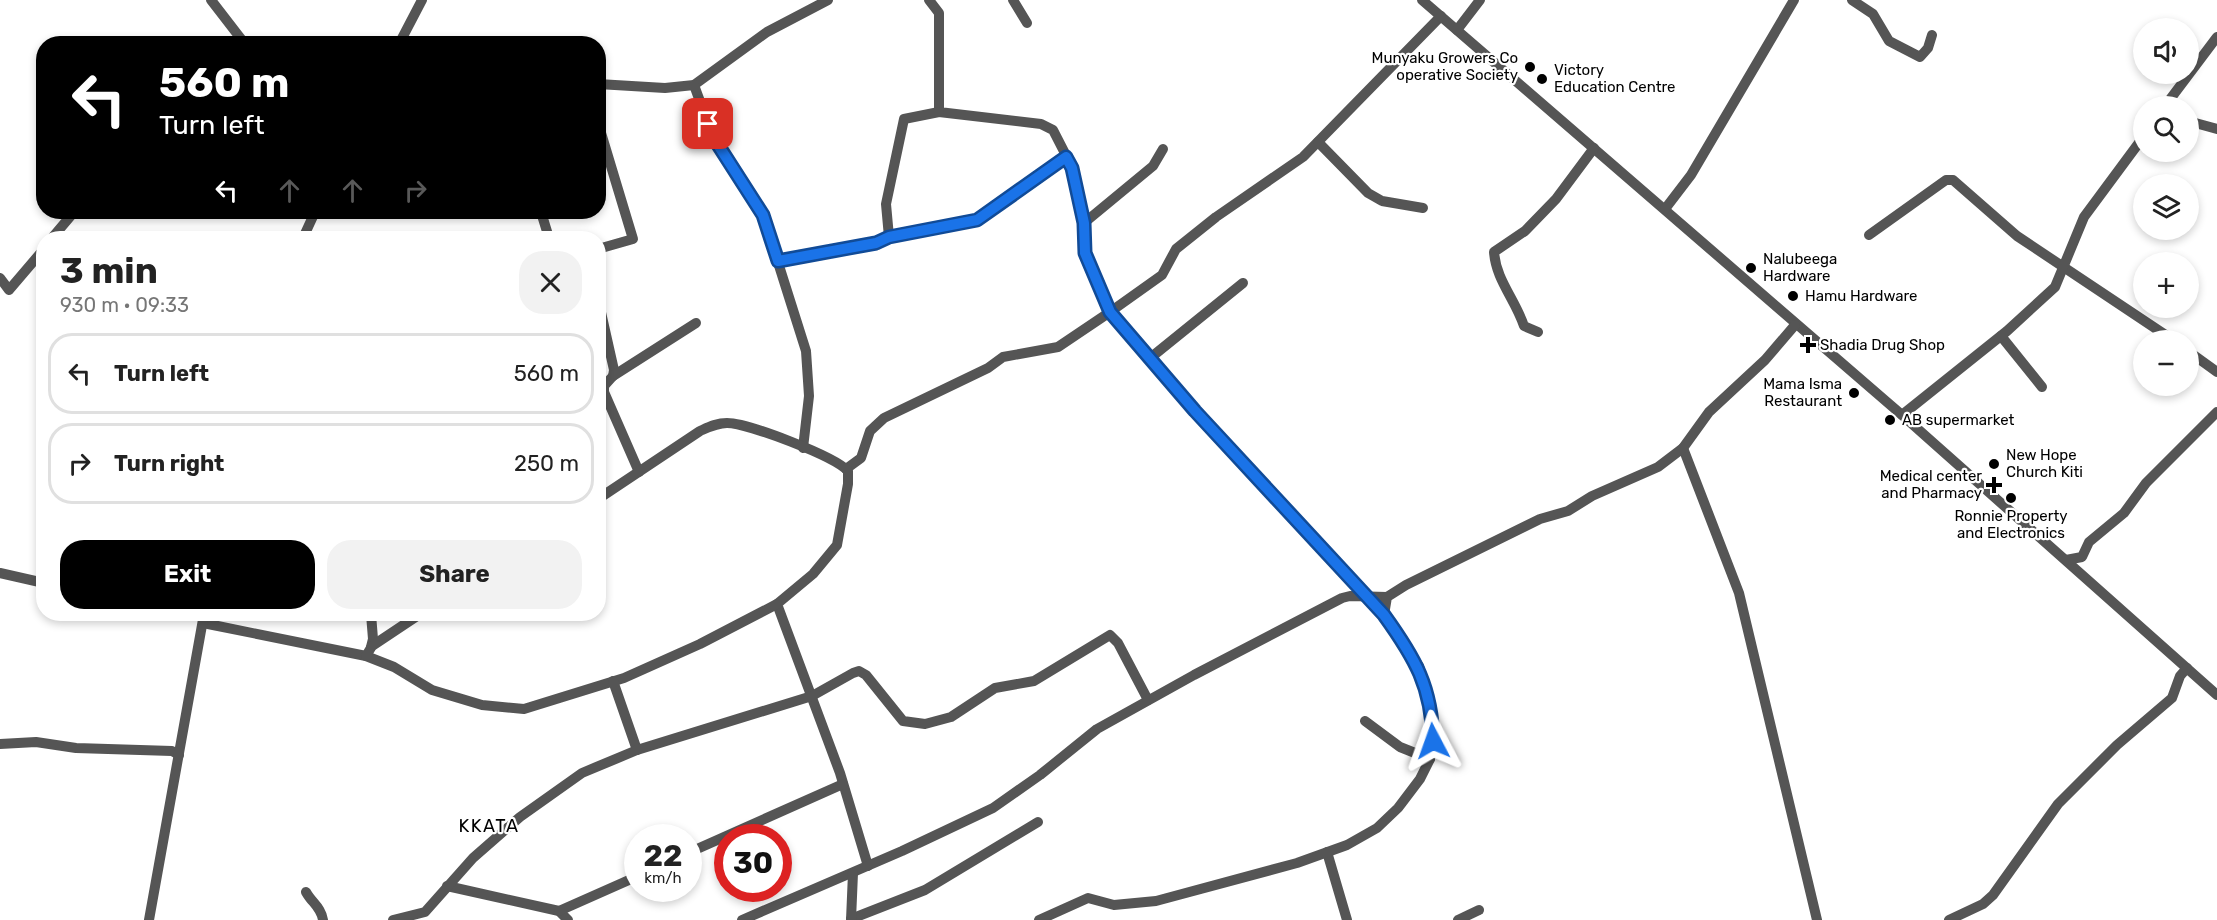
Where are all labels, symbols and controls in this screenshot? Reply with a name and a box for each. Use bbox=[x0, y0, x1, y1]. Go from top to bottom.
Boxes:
map controls bbox=[2133, 18, 2199, 396]
button: sound bbox=[2133, 18, 2199, 84]
place label: Munyaku Growers Co operative Society bbox=[1371, 49, 1518, 84]
text: 560 m bbox=[159, 58, 289, 108]
icon: left bbox=[60, 60, 138, 138]
marker: Munyaku Growers Co operative Society bbox=[1523, 60, 1537, 74]
place label: Victory Education Centre bbox=[1554, 61, 1676, 96]
marker: Victory Education Centre bbox=[1535, 72, 1549, 86]
button: search bbox=[2133, 96, 2199, 162]
pin bbox=[682, 98, 733, 149]
icon: arrive bbox=[691, 107, 724, 140]
text: Turn left bbox=[159, 109, 264, 141]
icon: left bbox=[210, 174, 243, 207]
icon: ahead bbox=[273, 174, 306, 207]
icon: ahead bbox=[336, 174, 369, 207]
icon: right bbox=[399, 174, 432, 207]
button: layers bbox=[2133, 174, 2199, 240]
text: 3 min bbox=[60, 249, 158, 292]
place label: Nalubeega Hardware bbox=[1763, 250, 1837, 285]
button: close bbox=[519, 251, 582, 314]
button: + bbox=[2133, 252, 2199, 318]
marker: Nalubeega Hardware bbox=[1744, 261, 1758, 275]
place label: Hamu Hardware bbox=[1805, 287, 1918, 305]
marker: Hamu Hardware bbox=[1786, 289, 1800, 303]
text: 930 m · 09:33 bbox=[60, 293, 189, 317]
button: − bbox=[2133, 330, 2199, 396]
place label: Shadia Drug Shop bbox=[1820, 336, 1945, 354]
marker: Shadia Drug Shop bbox=[1801, 338, 1815, 352]
icon: left bbox=[63, 357, 96, 390]
text: Turn left bbox=[114, 360, 209, 387]
text: 560 m bbox=[514, 360, 579, 387]
place label: Mama Isma Restaurant bbox=[1763, 375, 1842, 410]
marker: Mama Isma Restaurant bbox=[1847, 386, 1861, 400]
place label: AB supermarket bbox=[1902, 411, 2015, 429]
marker: AB supermarket bbox=[1883, 413, 1897, 427]
place label: New Hope Church Kiti bbox=[2006, 446, 2083, 481]
icon: right bbox=[63, 447, 96, 480]
text: Turn right bbox=[114, 450, 224, 477]
text: 250 m bbox=[514, 450, 579, 477]
marker: New Hope Church Kiti bbox=[1987, 457, 2001, 471]
place label: Medical center and Pharmacy bbox=[1880, 467, 1982, 502]
marker: Medical center and Pharmacy bbox=[1987, 478, 2001, 492]
marker: Ronnie Property and Electronics bbox=[2004, 491, 2018, 505]
place label: Ronnie Property and Electronics bbox=[1954, 507, 2068, 542]
button: Exit bbox=[60, 540, 315, 609]
button: Share bbox=[327, 540, 582, 609]
position arrow bbox=[1401, 709, 1465, 773]
district label: KKATA bbox=[458, 815, 520, 837]
speed limit sign: 30 bbox=[714, 824, 792, 902]
text: 22 bbox=[644, 838, 683, 874]
text: km/h bbox=[644, 869, 682, 887]

